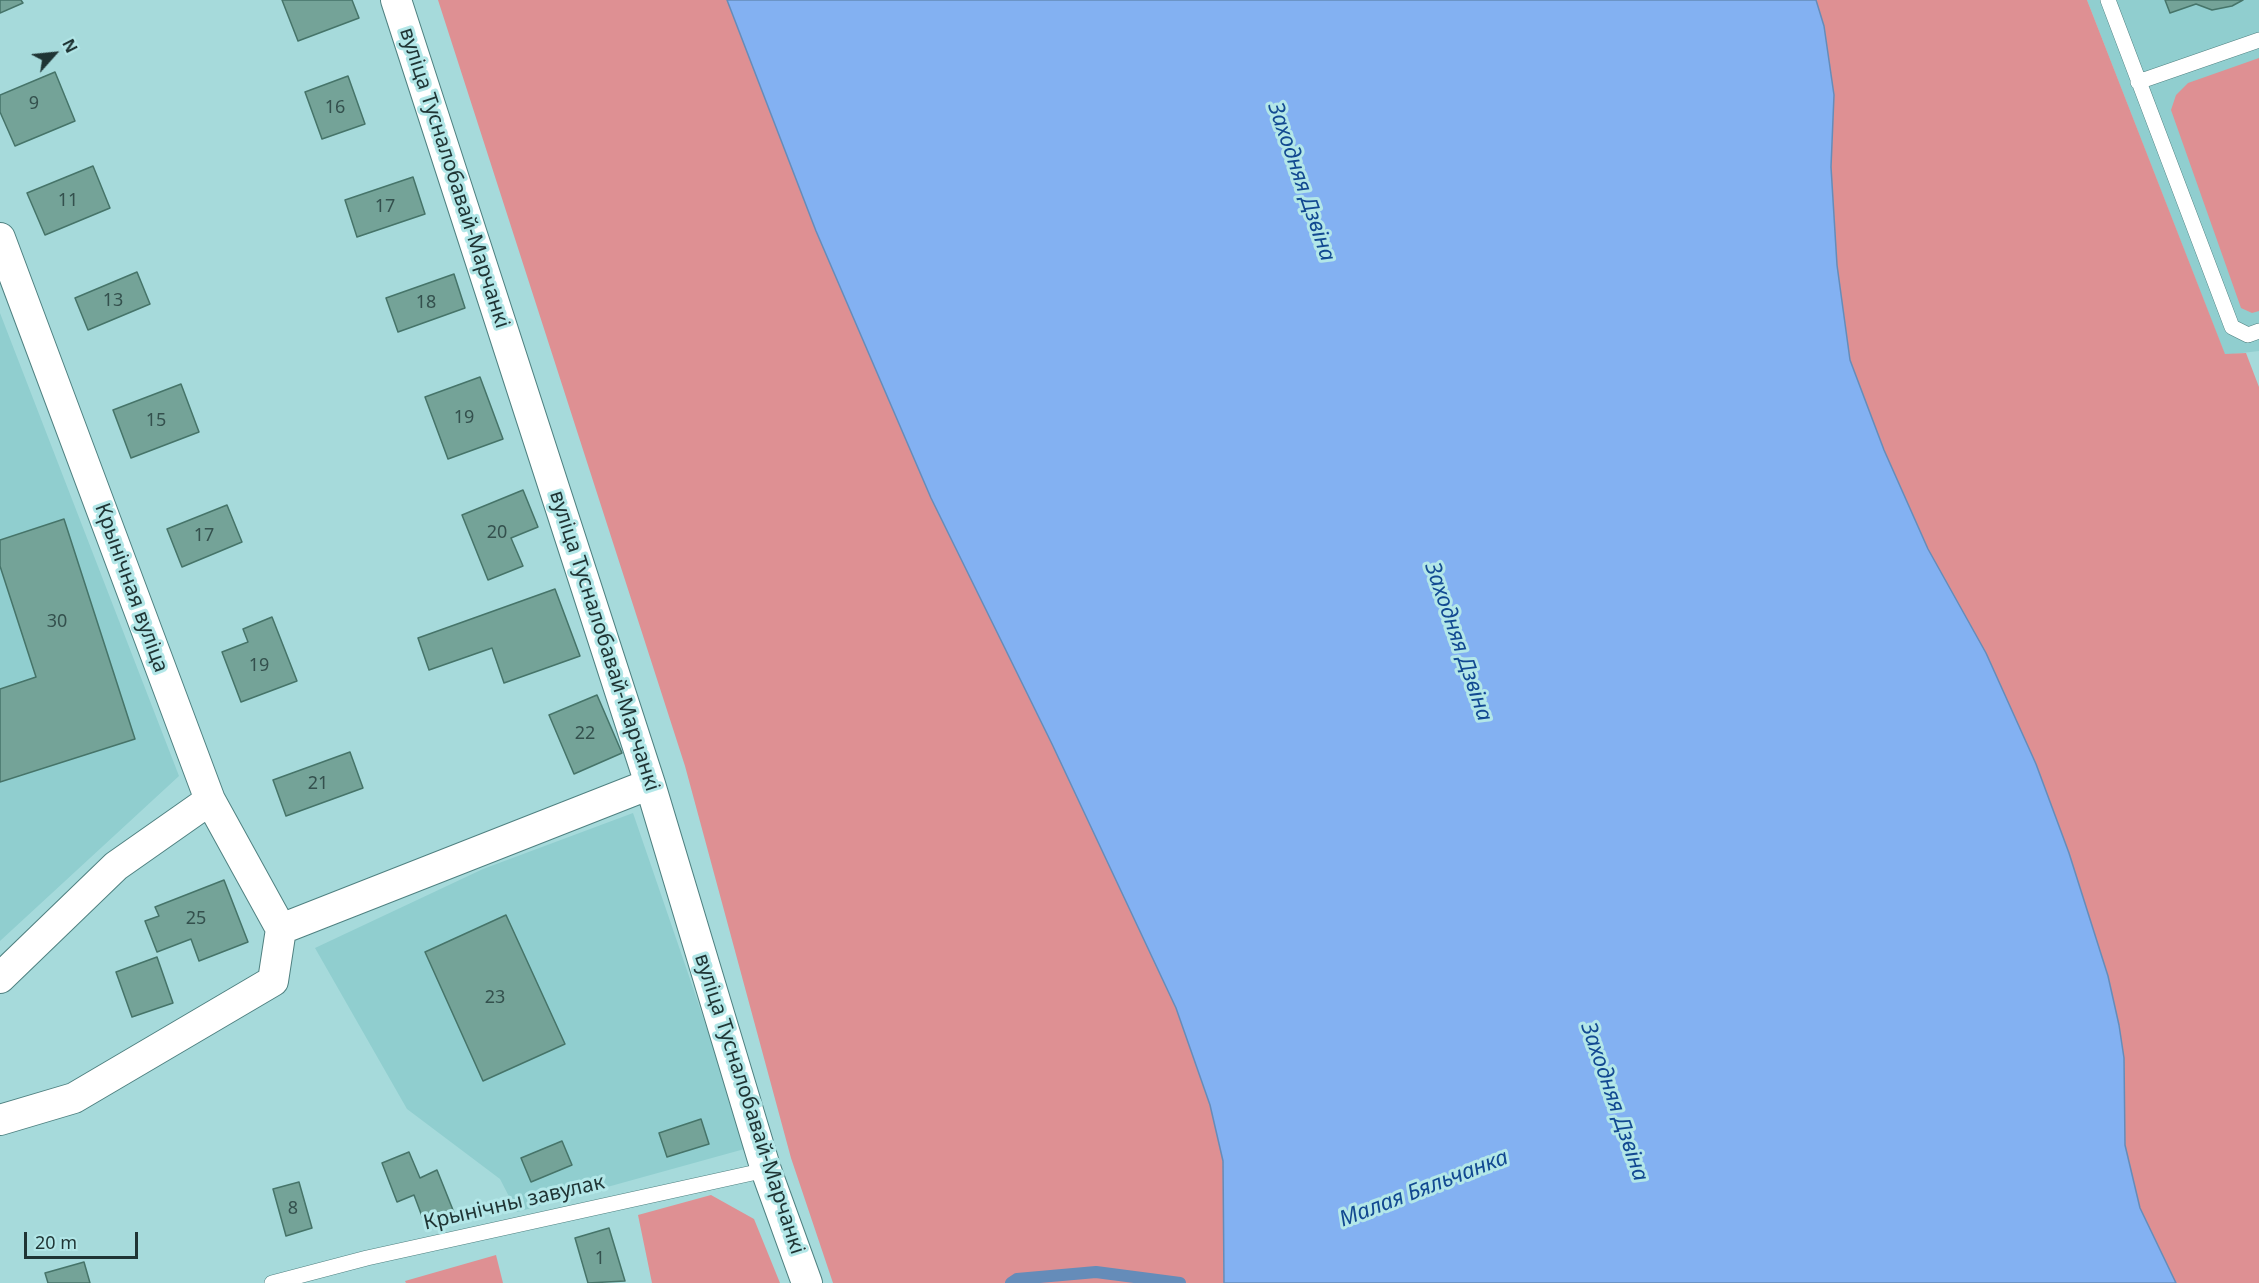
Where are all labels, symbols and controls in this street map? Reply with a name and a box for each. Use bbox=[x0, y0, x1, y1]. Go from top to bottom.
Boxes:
north arrow bbox=[24, 24, 84, 84]
street label: вуліца Тусналобавай-Марчанкі bbox=[393, 25, 515, 331]
text: N bbox=[57, 35, 83, 57]
house number: 9 bbox=[29, 93, 39, 115]
house number: 16 bbox=[325, 97, 345, 119]
water label: Заходняя Дзвіна bbox=[1262, 99, 1340, 265]
house number: 11 bbox=[58, 190, 78, 212]
house number: 17 bbox=[375, 196, 395, 218]
house number: 13 bbox=[103, 290, 123, 312]
house number: 18 bbox=[416, 292, 436, 314]
house number: 19 bbox=[454, 407, 474, 429]
house number: 15 bbox=[146, 410, 166, 432]
street label: вуліца Тусналобавай-Марчанкі bbox=[543, 488, 665, 794]
street label: Крынічная вуліца bbox=[89, 500, 173, 676]
house number: 20 bbox=[487, 522, 507, 544]
house number: 17 bbox=[194, 525, 214, 547]
water label: Заходняя Дзвіна bbox=[1419, 559, 1497, 725]
house number: 30 bbox=[47, 611, 67, 633]
house number: 19 bbox=[249, 655, 269, 677]
house number: 22 bbox=[575, 723, 595, 745]
house number: 21 bbox=[308, 773, 328, 795]
house number: 25 bbox=[186, 908, 206, 930]
street label: вуліца Тусналобавай-Марчанкі bbox=[688, 951, 810, 1257]
house number: 23 bbox=[485, 987, 505, 1009]
water label: Заходняя Дзвіна bbox=[1575, 1019, 1653, 1185]
water label: Малая Бяльчанка bbox=[1336, 1145, 1512, 1233]
street label: Крынічны завулак bbox=[421, 1170, 607, 1236]
house number: 8 bbox=[288, 1198, 298, 1220]
scale bar bbox=[27, 1220, 141, 1258]
text: 20 m bbox=[35, 1230, 77, 1254]
house number: 1 bbox=[595, 1248, 605, 1270]

